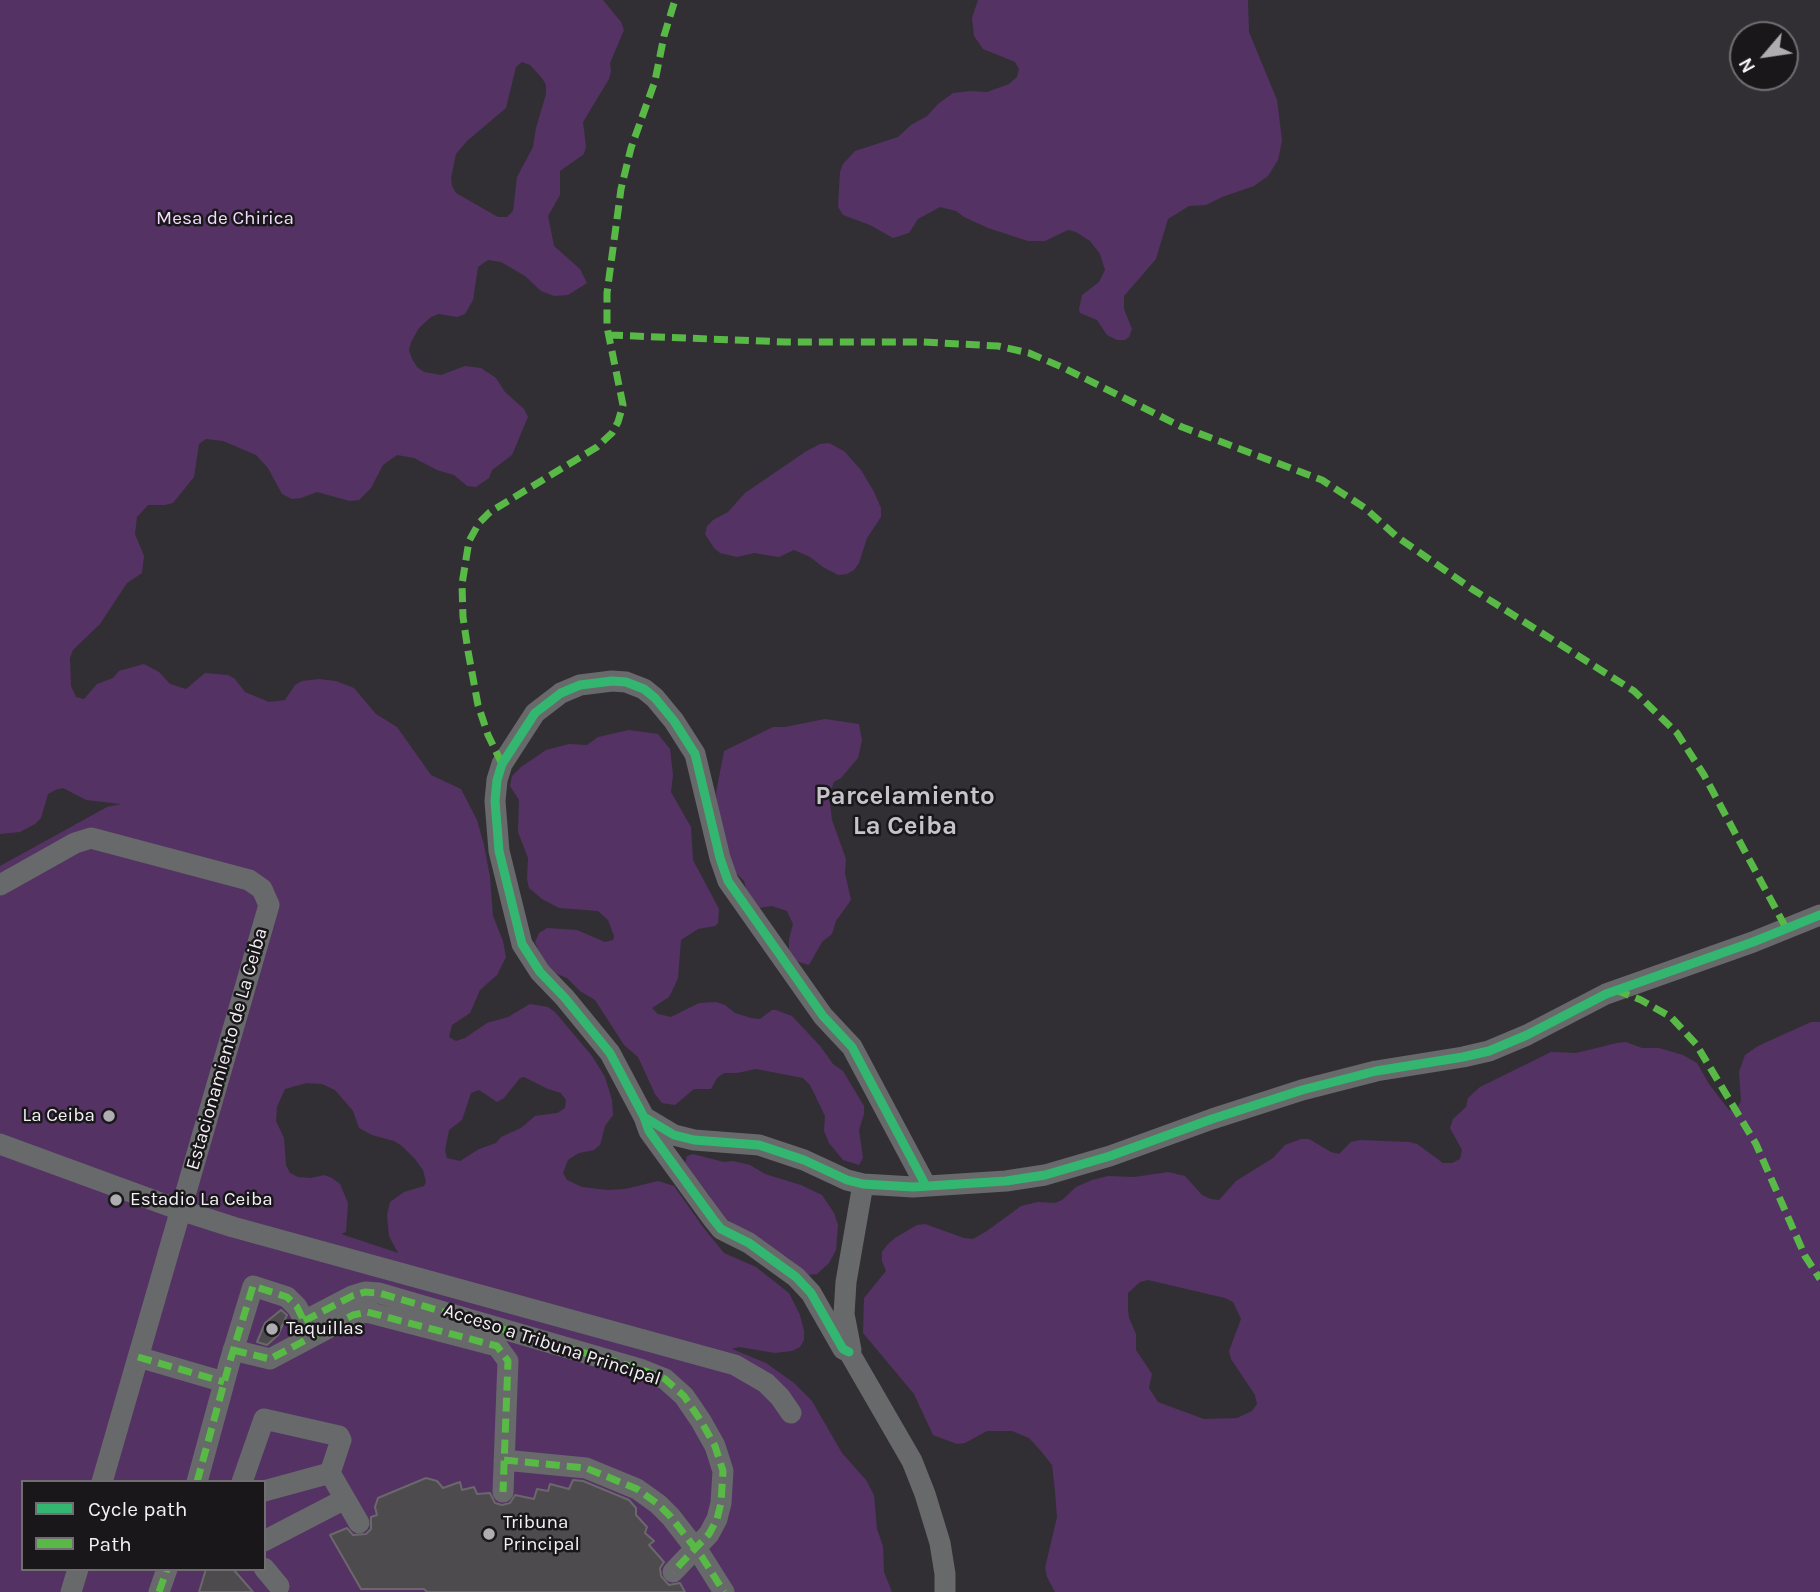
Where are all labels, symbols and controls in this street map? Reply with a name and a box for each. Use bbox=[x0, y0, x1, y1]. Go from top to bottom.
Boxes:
north arrow bbox=[1729, 21, 1799, 91]
text: N bbox=[1734, 54, 1760, 77]
park label: Mesa de Chirica bbox=[156, 208, 294, 230]
district label: Parcelamiento La Ceiba bbox=[815, 781, 995, 842]
street label: Estacionamiento de La Ceiba bbox=[181, 925, 273, 1173]
place label: La Ceiba bbox=[22, 1105, 95, 1127]
marker: La Ceiba bbox=[101, 1108, 117, 1124]
place label: Estadio La Ceiba bbox=[130, 1189, 273, 1211]
marker: Estadio La Ceiba bbox=[108, 1192, 124, 1208]
street label: Acceso a Tribuna Principal bbox=[441, 1299, 663, 1391]
place label: Taquillas bbox=[286, 1318, 364, 1340]
marker: Taquillas bbox=[264, 1321, 280, 1337]
legend bbox=[21, 1480, 266, 1571]
text: Cycle path bbox=[88, 1497, 188, 1521]
place label: Tribuna Principal bbox=[503, 1512, 580, 1556]
marker: Tribuna Principal bbox=[481, 1526, 497, 1542]
text: Path bbox=[88, 1532, 132, 1556]

